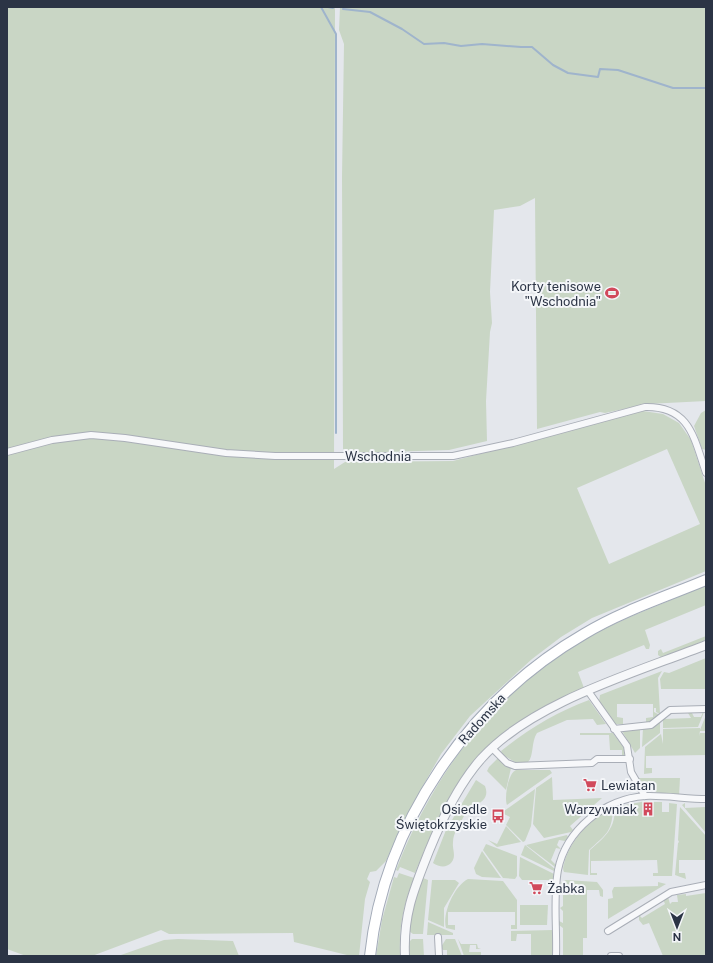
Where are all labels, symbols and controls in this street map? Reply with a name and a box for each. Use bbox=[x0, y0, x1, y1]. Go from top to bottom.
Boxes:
place label: Korty tenisowe "Wschodnia" bbox=[511, 279, 601, 309]
sports icon: Korty tenisowe "Wschodnia" bbox=[604, 285, 620, 301]
street label: Wschodnia bbox=[345, 449, 411, 464]
street label: Radomska bbox=[455, 691, 509, 747]
supermarket icon: Lewiatan bbox=[582, 777, 598, 793]
place label: Lewiatan bbox=[601, 778, 656, 793]
building icon: Warzywniak bbox=[640, 801, 656, 817]
place label: Osiedle Świętokrzyskie bbox=[396, 802, 487, 832]
place label: Warzywniak bbox=[564, 802, 637, 817]
bus stop icon: Osiedle Świętokrzyskie bbox=[490, 808, 506, 824]
supermarket icon: Żabka bbox=[528, 880, 544, 896]
place label: Żabka bbox=[547, 881, 585, 896]
north arrow bbox=[657, 907, 697, 947]
text: N bbox=[673, 931, 681, 943]

